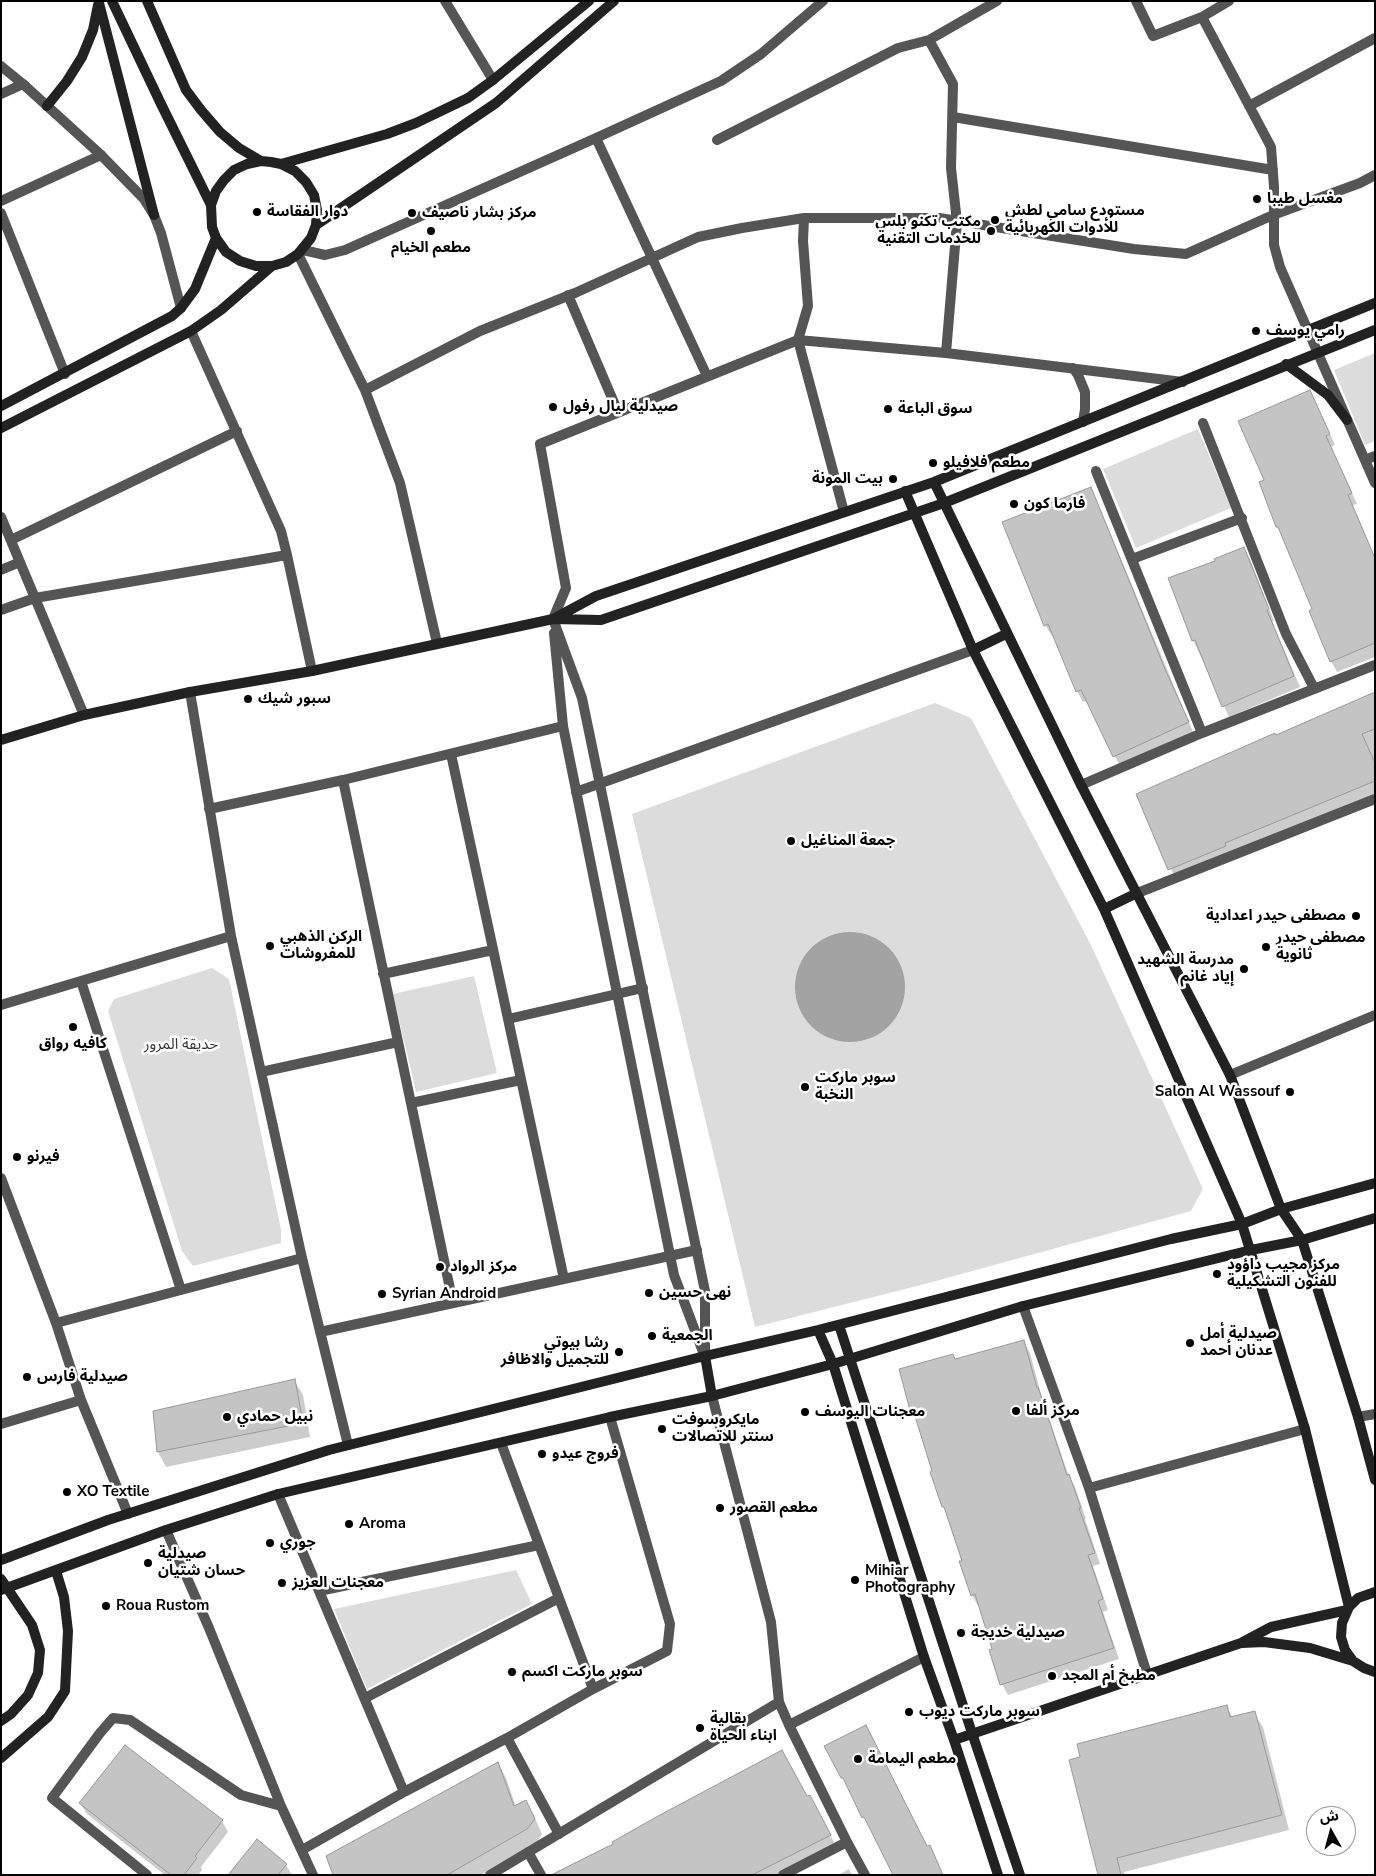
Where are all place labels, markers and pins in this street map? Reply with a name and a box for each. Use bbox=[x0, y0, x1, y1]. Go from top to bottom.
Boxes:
place label: مغسل طيبا bbox=[1267, 190, 1343, 208]
marker: مغسل طيبا bbox=[1251, 193, 1263, 205]
place label: مستودع سامي لطش للأدوات الكهربائية bbox=[1005, 202, 1145, 237]
place label: دوار الفقاسة bbox=[267, 203, 348, 221]
place label: مركز بشار ناصيف bbox=[422, 204, 536, 222]
marker: دوار الفقاسة bbox=[251, 206, 263, 218]
marker: مركز بشار ناصيف bbox=[406, 207, 418, 219]
place label: مكتب تكنو بلس للخدمات التقنية bbox=[875, 213, 981, 248]
marker: مستودع سامي لطش للأدوات الكهربائية bbox=[989, 214, 1001, 226]
marker: مطعم الخيام bbox=[425, 225, 437, 237]
marker: مكتب تكنو بلس للخدمات التقنية bbox=[985, 225, 997, 237]
place label: مطعم الخيام bbox=[391, 239, 471, 257]
place label: رامي يوسف bbox=[1266, 322, 1345, 340]
marker: رامي يوسف bbox=[1250, 325, 1262, 337]
place label: صيدلية ليال رفول bbox=[563, 398, 678, 416]
place label: سوق الباعة bbox=[898, 400, 972, 418]
marker: صيدلية ليال رفول bbox=[547, 401, 559, 413]
marker: سوق الباعة bbox=[882, 403, 894, 415]
place label: مطعم فلافيلو bbox=[943, 454, 1030, 472]
marker: مطعم فلافيلو bbox=[927, 457, 939, 469]
place label: بيت المونة bbox=[812, 470, 883, 488]
marker: بيت المونة bbox=[887, 473, 899, 485]
place label: فارما كون bbox=[1024, 495, 1085, 513]
marker: فارما كون bbox=[1008, 498, 1020, 510]
place label: سبور شيك bbox=[258, 690, 331, 708]
marker: سبور شيك bbox=[242, 693, 254, 705]
place label: جمعة المناغيل bbox=[801, 832, 895, 850]
marker: جمعة المناغيل bbox=[785, 835, 797, 847]
place label: مصطفى حيدر اعدادية bbox=[1206, 907, 1346, 925]
marker: مصطفى حيدر اعدادية bbox=[1350, 910, 1362, 922]
place label: الركن الذهبي للمفروشات bbox=[280, 928, 362, 963]
place label: مصطفى حيدر ثانوية bbox=[1276, 929, 1365, 964]
marker: الركن الذهبي للمفروشات bbox=[264, 940, 276, 952]
marker: مصطفى حيدر ثانوية bbox=[1260, 941, 1272, 953]
place label: مدرسة الشهيد إياد غانم bbox=[1137, 951, 1234, 986]
marker: مدرسة الشهيد إياد غانم bbox=[1238, 963, 1250, 975]
marker: كافيه رواق bbox=[67, 1021, 79, 1033]
place label: كافيه رواق bbox=[39, 1035, 107, 1053]
place label: سوبر ماركت النخبة bbox=[815, 1069, 896, 1104]
marker: سوبر ماركت النخبة bbox=[799, 1081, 811, 1093]
place label: Salon Al Wassouf bbox=[1155, 1083, 1280, 1101]
marker: Salon Al Wassouf bbox=[1284, 1086, 1296, 1098]
place label: فيرنو bbox=[27, 1148, 60, 1166]
marker: فيرنو bbox=[11, 1151, 23, 1163]
place label: مركز مجيب داؤود للفنون التشكيلية bbox=[1227, 1256, 1340, 1291]
place label: مركز الرواد bbox=[450, 1258, 517, 1276]
marker: مركز الرواد bbox=[434, 1261, 446, 1273]
marker: مركز مجيب داؤود للفنون التشكيلية bbox=[1211, 1268, 1223, 1280]
place label: نهى حسين bbox=[659, 1284, 731, 1302]
place label: Syrian Android bbox=[392, 1285, 496, 1303]
marker: نهى حسين bbox=[643, 1287, 655, 1299]
marker: Syrian Android bbox=[376, 1288, 388, 1300]
place label: صيدلية أمل عدنان أحمد bbox=[1200, 1325, 1277, 1360]
place label: الجمعية bbox=[662, 1327, 712, 1345]
marker: الجمعية bbox=[646, 1330, 658, 1342]
place label: رشا بيوتي للتجميل والاظافر bbox=[501, 1334, 609, 1369]
marker: صيدلية أمل عدنان أحمد bbox=[1184, 1337, 1196, 1349]
marker: رشا بيوتي للتجميل والاظافر bbox=[613, 1346, 625, 1358]
place label: صيدلية فارس bbox=[37, 1368, 128, 1386]
marker: صيدلية فارس bbox=[21, 1371, 33, 1383]
place label: مركز ألفا bbox=[1026, 1402, 1080, 1420]
place label: معجنات اليوسف bbox=[815, 1403, 925, 1421]
marker: مركز ألفا bbox=[1010, 1405, 1022, 1417]
marker: معجنات اليوسف bbox=[799, 1406, 811, 1418]
place label: نبيل حمادي bbox=[237, 1408, 313, 1426]
marker: نبيل حمادي bbox=[221, 1411, 233, 1423]
place label: مايكروسوفت سنتر للاتصالات bbox=[672, 1411, 774, 1446]
marker: مايكروسوفت سنتر للاتصالات bbox=[656, 1423, 668, 1435]
place label: فروج عيدو bbox=[552, 1445, 619, 1463]
marker: فروج عيدو bbox=[536, 1448, 548, 1460]
place label: XO Textile bbox=[77, 1483, 149, 1501]
marker: XO Textile bbox=[61, 1486, 73, 1498]
place label: مطعم القصور bbox=[730, 1499, 818, 1517]
marker: مطعم القصور bbox=[714, 1502, 726, 1514]
place label: Aroma bbox=[359, 1515, 406, 1533]
marker: Aroma bbox=[343, 1518, 355, 1530]
place label: جوري bbox=[280, 1534, 316, 1552]
marker: جوري bbox=[264, 1537, 276, 1549]
place label: صيدلية حسان شتيان bbox=[158, 1545, 245, 1580]
marker: صيدلية حسان شتيان bbox=[142, 1557, 154, 1569]
place label: Mihiar Photography bbox=[865, 1562, 955, 1597]
place label: معجنات العزيز bbox=[292, 1574, 384, 1592]
marker: Mihiar Photography bbox=[849, 1574, 861, 1586]
marker: معجنات العزيز bbox=[276, 1577, 288, 1589]
place label: Roua Rustom bbox=[116, 1597, 209, 1615]
marker: Roua Rustom bbox=[100, 1600, 112, 1612]
place label: صيدلية خديجة bbox=[971, 1624, 1065, 1642]
marker: صيدلية خديجة bbox=[955, 1627, 967, 1639]
place label: سوبر ماركت اكسم bbox=[522, 1663, 643, 1681]
marker: سوبر ماركت اكسم bbox=[506, 1666, 518, 1678]
place label: مطبخ أم المجد bbox=[1062, 1667, 1156, 1685]
marker: مطبخ أم المجد bbox=[1046, 1670, 1058, 1682]
place label: سوبر ماركت ديوب bbox=[919, 1703, 1040, 1721]
marker: سوبر ماركت ديوب bbox=[903, 1706, 915, 1718]
place label: بقالية ابناء الحياة bbox=[710, 1710, 777, 1745]
marker: بقالية ابناء الحياة bbox=[694, 1722, 706, 1734]
place label: مطعم اليمامة bbox=[868, 1750, 956, 1768]
marker: مطعم اليمامة bbox=[852, 1753, 864, 1765]

